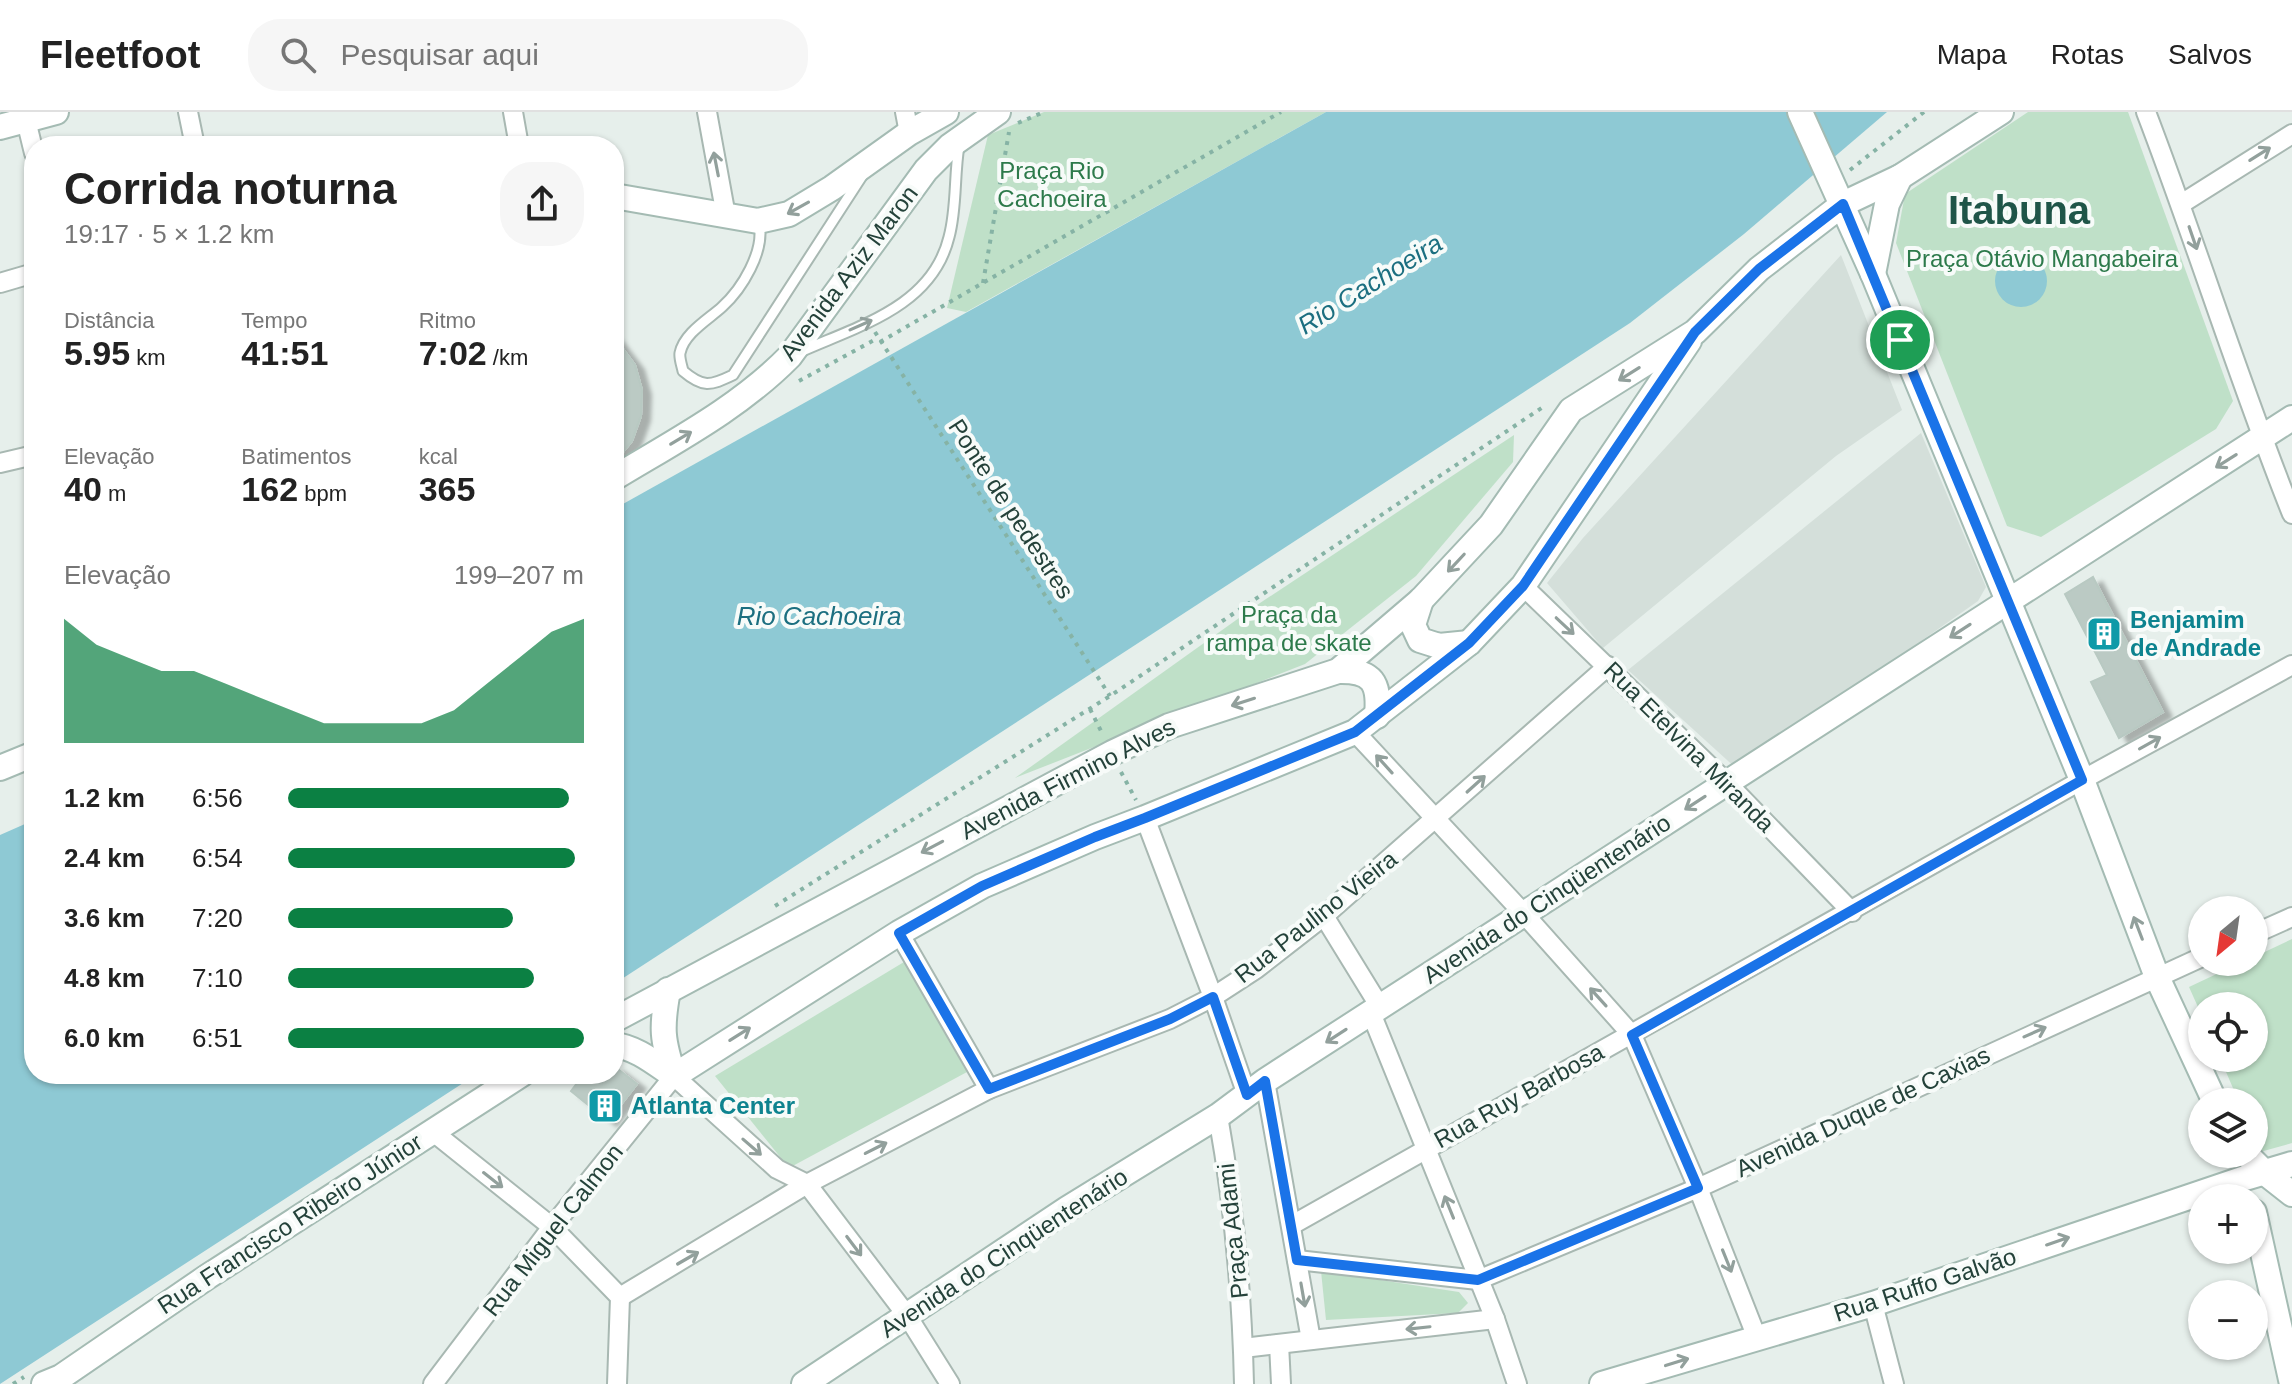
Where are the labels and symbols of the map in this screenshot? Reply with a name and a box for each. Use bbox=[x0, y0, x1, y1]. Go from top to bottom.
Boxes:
one-way arrow bbox=[2248, 146, 2271, 162]
one-way arrow bbox=[708, 152, 723, 177]
park label: Praça Rio Cachoeira bbox=[997, 157, 1107, 212]
street label: Avenida Aziz Maron bbox=[774, 180, 923, 365]
district label: Itabuna bbox=[1948, 188, 2091, 232]
one-way arrow bbox=[787, 200, 810, 216]
one-way arrow bbox=[2186, 225, 2201, 250]
water label: Rio Cachoeira bbox=[1292, 228, 1448, 340]
park label: Praça Otávio Mangabeira bbox=[1906, 245, 2179, 272]
pin bbox=[1866, 306, 1934, 374]
one-way arrow bbox=[848, 317, 873, 332]
one-way arrow bbox=[1618, 366, 1641, 382]
street label: Ponte de pedestres bbox=[943, 414, 1079, 603]
one-way arrow bbox=[669, 430, 692, 446]
one-way arrow bbox=[2215, 453, 2238, 469]
one-way arrow bbox=[1447, 553, 1466, 572]
water label: Rio Cachoeira bbox=[737, 601, 901, 631]
park label: Praça da rampa de skate bbox=[1206, 601, 1372, 656]
place label: Benjamim de Andrade bbox=[2130, 606, 2261, 661]
building icon: Benjamim de Andrade bbox=[2085, 615, 2123, 653]
one-way arrow bbox=[1555, 616, 1575, 634]
one-way arrow bbox=[1950, 623, 1972, 640]
street label: Rua Etelvina Miranda bbox=[1599, 656, 1780, 838]
one-way arrow bbox=[1231, 695, 1256, 710]
street label: Avenida Firmino Alves bbox=[956, 713, 1179, 844]
one-way arrow bbox=[2138, 735, 2161, 751]
one-way arrow bbox=[1375, 754, 1394, 774]
one-way arrow bbox=[1466, 775, 1486, 794]
one-way arrow bbox=[1684, 795, 1707, 811]
street label: Avenida do Cinqüentenário bbox=[1418, 809, 1675, 989]
one-way arrow bbox=[921, 840, 945, 856]
street label: Rua Paulino Vieira bbox=[1229, 845, 1403, 988]
north arrow bbox=[2188, 896, 2268, 976]
one-way arrow bbox=[2130, 916, 2144, 941]
one-way arrow bbox=[1589, 987, 1607, 1007]
one-way arrow bbox=[2022, 1024, 2047, 1039]
one-way arrow bbox=[728, 1026, 750, 1043]
one-way arrow bbox=[1325, 1028, 1348, 1044]
street label: Rua Ruy Barbosa bbox=[1429, 1038, 1609, 1153]
street label: Avenida Duque de Caxias bbox=[1732, 1041, 1994, 1182]
building icon: Atlanta Center bbox=[586, 1087, 624, 1125]
place label: Atlanta Center bbox=[631, 1092, 795, 1119]
street label: Rua Francisco Ribeiro Júnior bbox=[153, 1128, 427, 1319]
street label: Rua Miguel Calmon bbox=[477, 1138, 628, 1321]
one-way arrow bbox=[742, 1138, 762, 1156]
one-way arrow bbox=[864, 1139, 888, 1155]
street label: Praça Adami bbox=[1212, 1162, 1253, 1300]
street label: Avenida do Cinqüentenário bbox=[875, 1163, 1132, 1343]
one-way arrow bbox=[482, 1171, 503, 1189]
one-way arrow bbox=[1441, 1196, 1455, 1220]
one-way arrow bbox=[2046, 1232, 2071, 1247]
one-way arrow bbox=[846, 1235, 863, 1256]
street label: Rua Ruffo Galvão bbox=[1830, 1242, 2020, 1327]
one-way arrow bbox=[1721, 1248, 1735, 1273]
one-way arrow bbox=[676, 1250, 699, 1266]
one-way arrow bbox=[1297, 1282, 1312, 1308]
one-way arrow bbox=[1405, 1320, 1431, 1335]
one-way arrow bbox=[1664, 1354, 1689, 1368]

